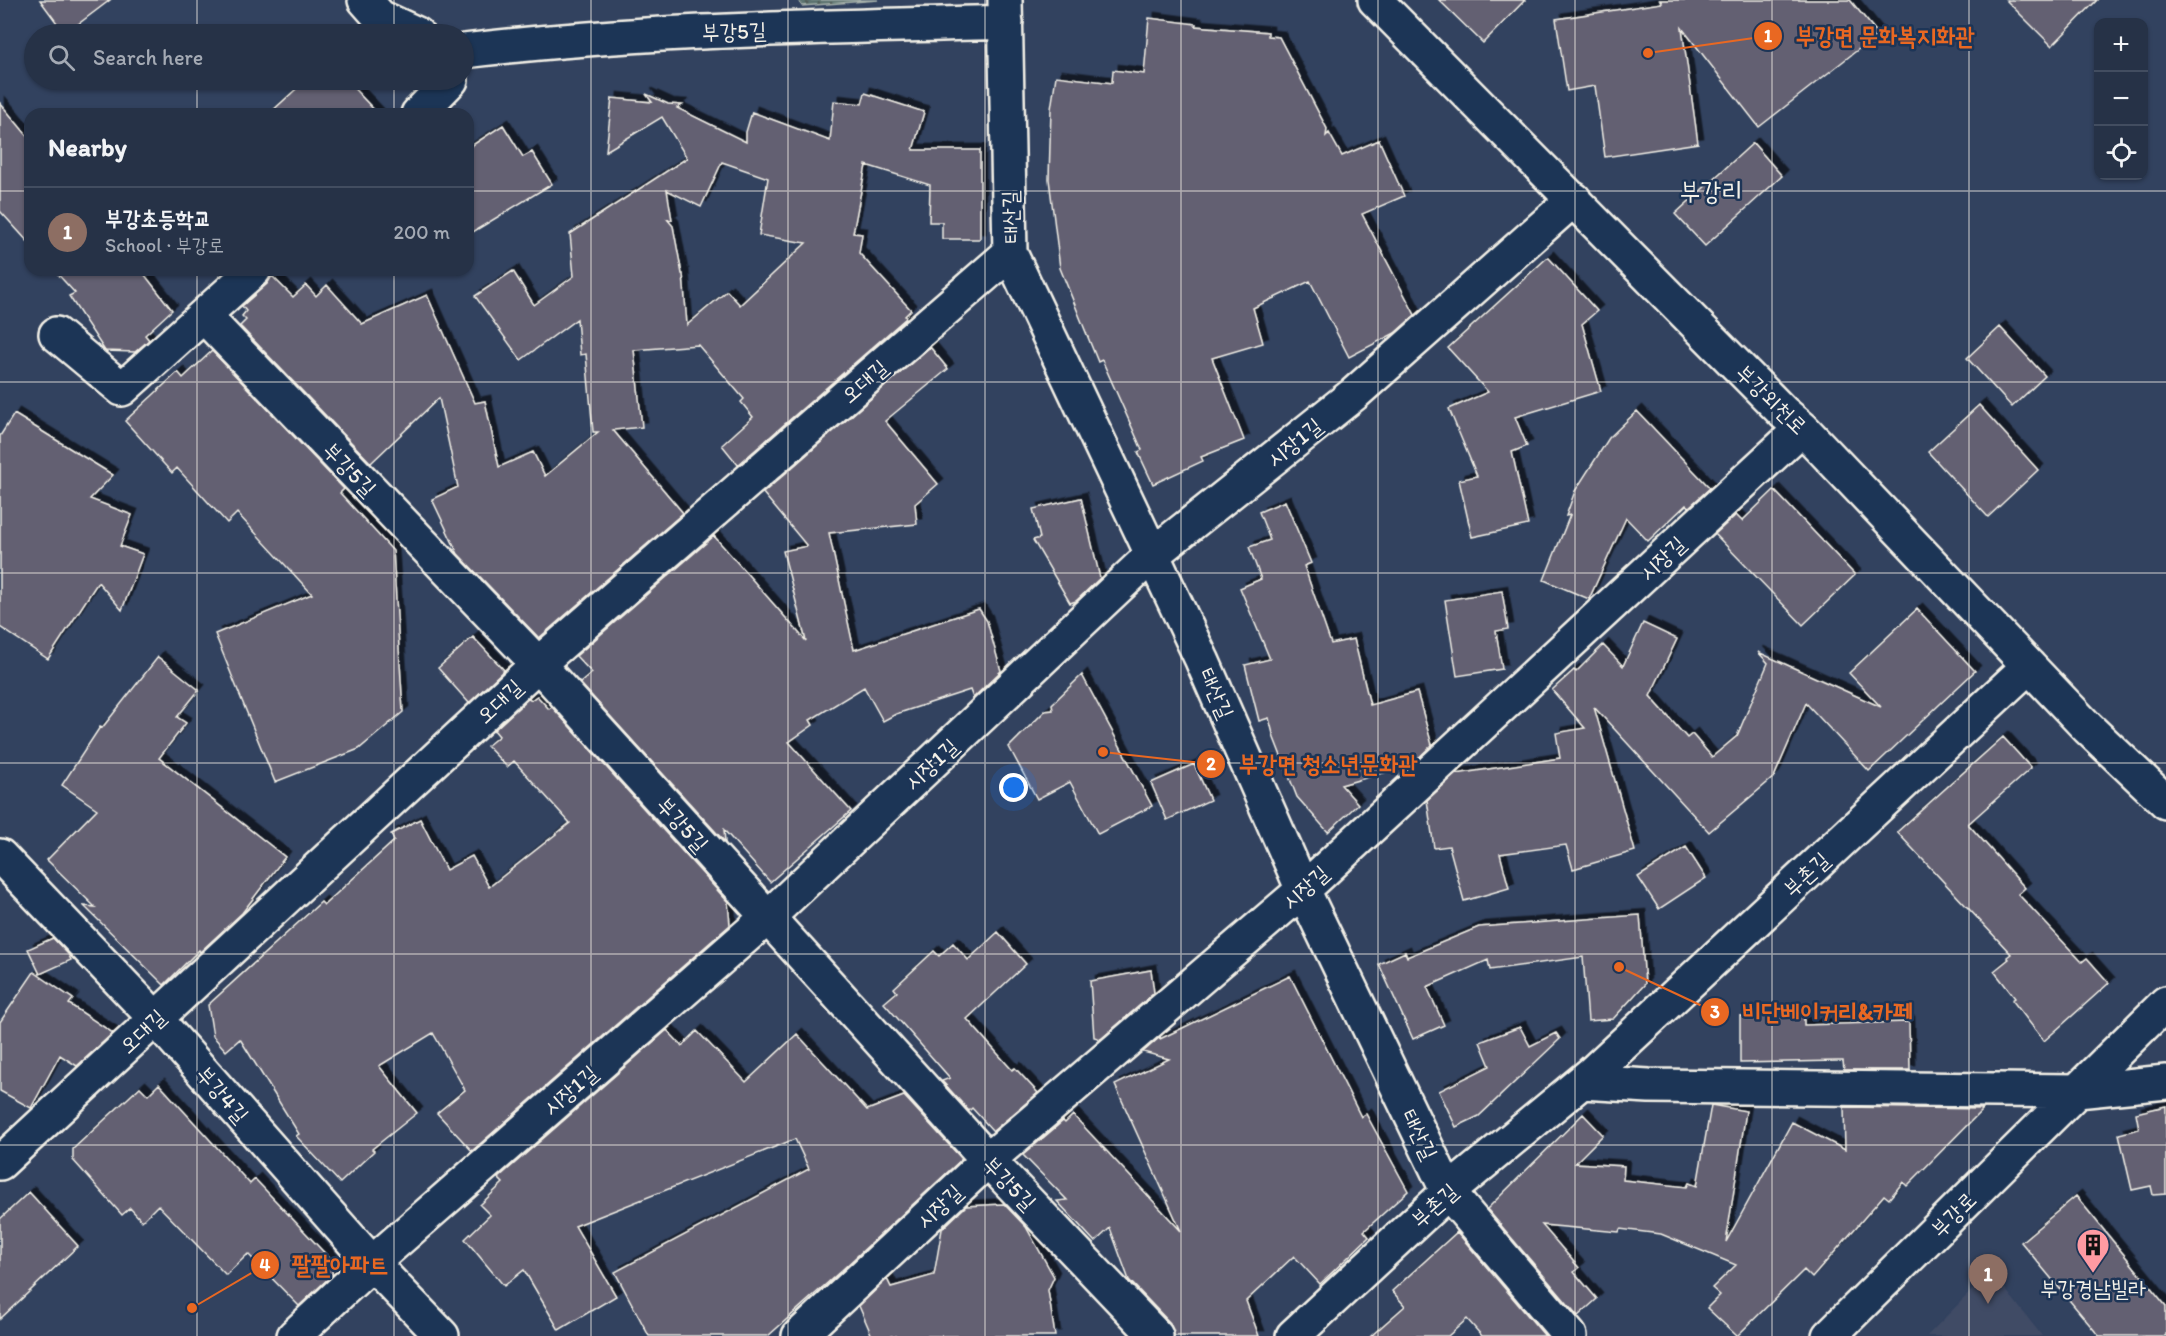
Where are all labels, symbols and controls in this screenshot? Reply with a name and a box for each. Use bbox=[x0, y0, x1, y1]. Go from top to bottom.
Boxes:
callout: 부강면 문화복지화관 bbox=[1753, 15, 1986, 57]
street label: 부강5길 bbox=[701, 17, 767, 46]
map controls bbox=[2094, 18, 2148, 180]
button: + bbox=[2094, 18, 2148, 72]
text: 부강면 문화복지화관 bbox=[1795, 21, 1975, 50]
search box bbox=[24, 24, 474, 90]
text: 1 bbox=[1764, 25, 1773, 47]
icon: search bbox=[45, 41, 78, 74]
text: Search here bbox=[93, 44, 203, 71]
button: − bbox=[2094, 72, 2148, 126]
button: locate bbox=[2094, 126, 2148, 180]
text: Nearby bbox=[48, 131, 127, 163]
district label: 부강리 bbox=[1680, 175, 1742, 207]
street label: 태산길 bbox=[997, 190, 1024, 244]
text: 부강초등학교 bbox=[105, 205, 211, 232]
text: 1 bbox=[63, 220, 72, 244]
text: 200 m bbox=[394, 220, 450, 244]
text: School · 부강로 bbox=[105, 233, 224, 257]
street label: 오대길 bbox=[835, 354, 893, 409]
street label: 부강외천로 bbox=[1730, 359, 1813, 440]
street label: 시장1길 bbox=[1261, 412, 1328, 473]
street label: 부강5길 bbox=[317, 437, 382, 502]
street label: 시장길 bbox=[1634, 530, 1691, 586]
street label: 태산길 bbox=[1193, 663, 1240, 723]
street label: 오대길 bbox=[471, 673, 528, 729]
street label: 시장1길 bbox=[899, 733, 964, 796]
callout: 부강면 청소년문화관 bbox=[1196, 743, 1429, 785]
text: 부강면 청소년문화관 bbox=[1238, 749, 1418, 778]
text: 2 bbox=[1206, 753, 1216, 775]
your location bbox=[999, 773, 1028, 802]
street label: 부강5길 bbox=[651, 791, 714, 858]
street label: 부촌길 bbox=[1778, 846, 1835, 902]
street label: 시장길 bbox=[1277, 859, 1334, 915]
callout: 비단베이커리&카페 bbox=[1700, 991, 1924, 1033]
text: 비단베이커리&카페 bbox=[1742, 997, 1912, 1026]
text: 3 bbox=[1710, 1001, 1720, 1023]
street label: 오대길 bbox=[114, 1003, 171, 1059]
street label: 시장1길 bbox=[538, 1059, 603, 1121]
street label: 부강4길 bbox=[191, 1060, 255, 1128]
street label: 태산길 bbox=[1396, 1104, 1443, 1164]
street label: 부강5길 bbox=[977, 1151, 1042, 1216]
street label: 부촌길 bbox=[1406, 1177, 1463, 1233]
street label: 시장길 bbox=[911, 1178, 968, 1234]
street label: 부강로 bbox=[1925, 1186, 1982, 1243]
building icon: 부강경남빌라 bbox=[2075, 1227, 2111, 1274]
callout: 팔팔아파트 bbox=[250, 1244, 400, 1286]
text: 팔팔아파트 bbox=[292, 1250, 388, 1279]
text: 4 bbox=[260, 1254, 271, 1276]
pin: 1 bbox=[1968, 1254, 2008, 1304]
place label: 부강경남빌라 bbox=[2040, 1275, 2146, 1302]

